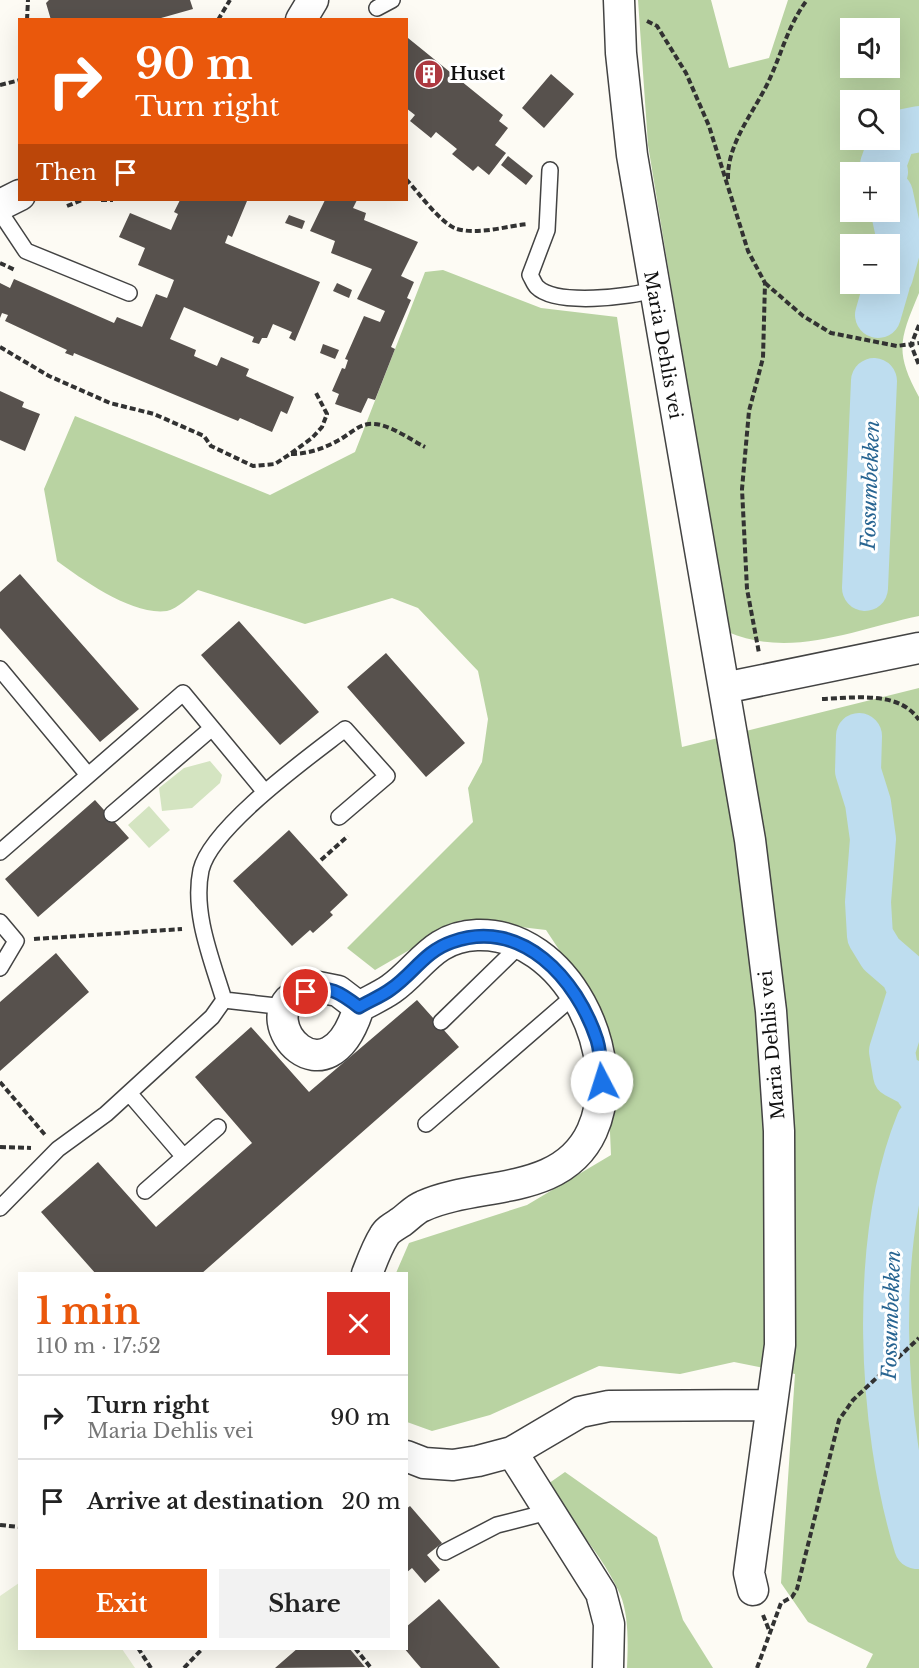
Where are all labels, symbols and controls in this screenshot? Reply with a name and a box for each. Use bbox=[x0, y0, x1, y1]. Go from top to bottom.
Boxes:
map controls bbox=[840, 18, 900, 294]
button: sound bbox=[840, 18, 900, 78]
text: 90 m bbox=[135, 38, 253, 90]
icon: right bbox=[36, 42, 114, 120]
building icon: Huset bbox=[413, 58, 445, 90]
place label: Huset bbox=[450, 63, 505, 85]
text: Turn right bbox=[135, 90, 279, 123]
button: search bbox=[840, 90, 900, 150]
icon: arrive bbox=[109, 156, 142, 189]
text: Then bbox=[36, 159, 97, 186]
button: + bbox=[840, 162, 900, 222]
button: − bbox=[840, 234, 900, 294]
street label: Maria Dehlis vei bbox=[639, 269, 687, 421]
water label: Fossumbekken bbox=[856, 420, 884, 551]
pin bbox=[280, 966, 331, 1017]
street label: Maria Dehlis vei bbox=[755, 969, 789, 1121]
icon: arrive bbox=[289, 975, 322, 1008]
position arrow bbox=[570, 1050, 634, 1114]
water label: Fossumbekken bbox=[877, 1250, 905, 1381]
text: 1 min bbox=[36, 1289, 140, 1334]
button: close bbox=[327, 1292, 390, 1355]
text: 110 m · 17:52 bbox=[36, 1334, 161, 1358]
text: Turn right bbox=[87, 1392, 209, 1419]
icon: right bbox=[36, 1401, 69, 1434]
text: 90 m bbox=[330, 1404, 390, 1431]
text: Maria Dehlis vei bbox=[87, 1419, 253, 1443]
icon: arrive bbox=[36, 1485, 69, 1518]
text: Arrive at destination bbox=[87, 1488, 324, 1515]
text: 20 m bbox=[342, 1488, 401, 1515]
button: Exit bbox=[36, 1569, 207, 1638]
button: Share bbox=[219, 1569, 390, 1638]

